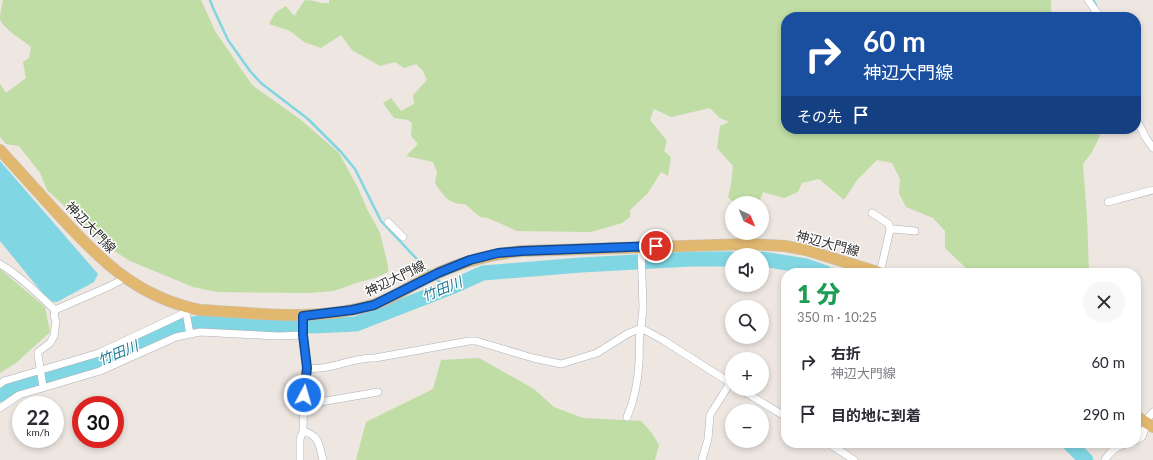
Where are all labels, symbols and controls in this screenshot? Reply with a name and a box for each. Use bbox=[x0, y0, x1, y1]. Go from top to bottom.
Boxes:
text: 60 m bbox=[863, 24, 926, 58]
icon: right bbox=[797, 28, 849, 80]
text: 神辺大門線 bbox=[863, 61, 953, 83]
icon: arrive bbox=[850, 104, 872, 126]
text: その先 bbox=[797, 107, 842, 125]
north arrow bbox=[725, 196, 769, 240]
map controls bbox=[725, 196, 769, 448]
street label: 神辺大門線 bbox=[63, 198, 119, 256]
street label: 神辺大門線 bbox=[795, 227, 861, 259]
pin bbox=[639, 229, 673, 263]
icon: arrive bbox=[645, 235, 667, 257]
button: sound bbox=[725, 248, 769, 292]
street label: 神辺大門線 bbox=[362, 257, 428, 299]
water label: 竹田川 bbox=[419, 272, 466, 304]
text: 1 分 bbox=[797, 279, 840, 308]
button: close bbox=[1083, 281, 1125, 323]
button: search bbox=[725, 300, 769, 344]
text: 350 m · 10:25 bbox=[797, 309, 877, 325]
water label: 竹田川 bbox=[95, 336, 142, 368]
text: 右折 bbox=[831, 344, 861, 362]
icon: right bbox=[797, 351, 819, 373]
button: + bbox=[725, 352, 769, 396]
text: 60 m bbox=[1091, 353, 1125, 371]
text: 神辺大門線 bbox=[831, 365, 896, 381]
position arrow bbox=[283, 374, 325, 416]
speed limit sign: 30 bbox=[72, 396, 124, 448]
icon: arrive bbox=[797, 403, 819, 425]
button: − bbox=[725, 404, 769, 448]
text: 22 bbox=[26, 405, 50, 429]
text: 290 m bbox=[1083, 405, 1125, 423]
text: 目的地に到着 bbox=[831, 406, 921, 424]
text: km/h bbox=[26, 426, 50, 438]

